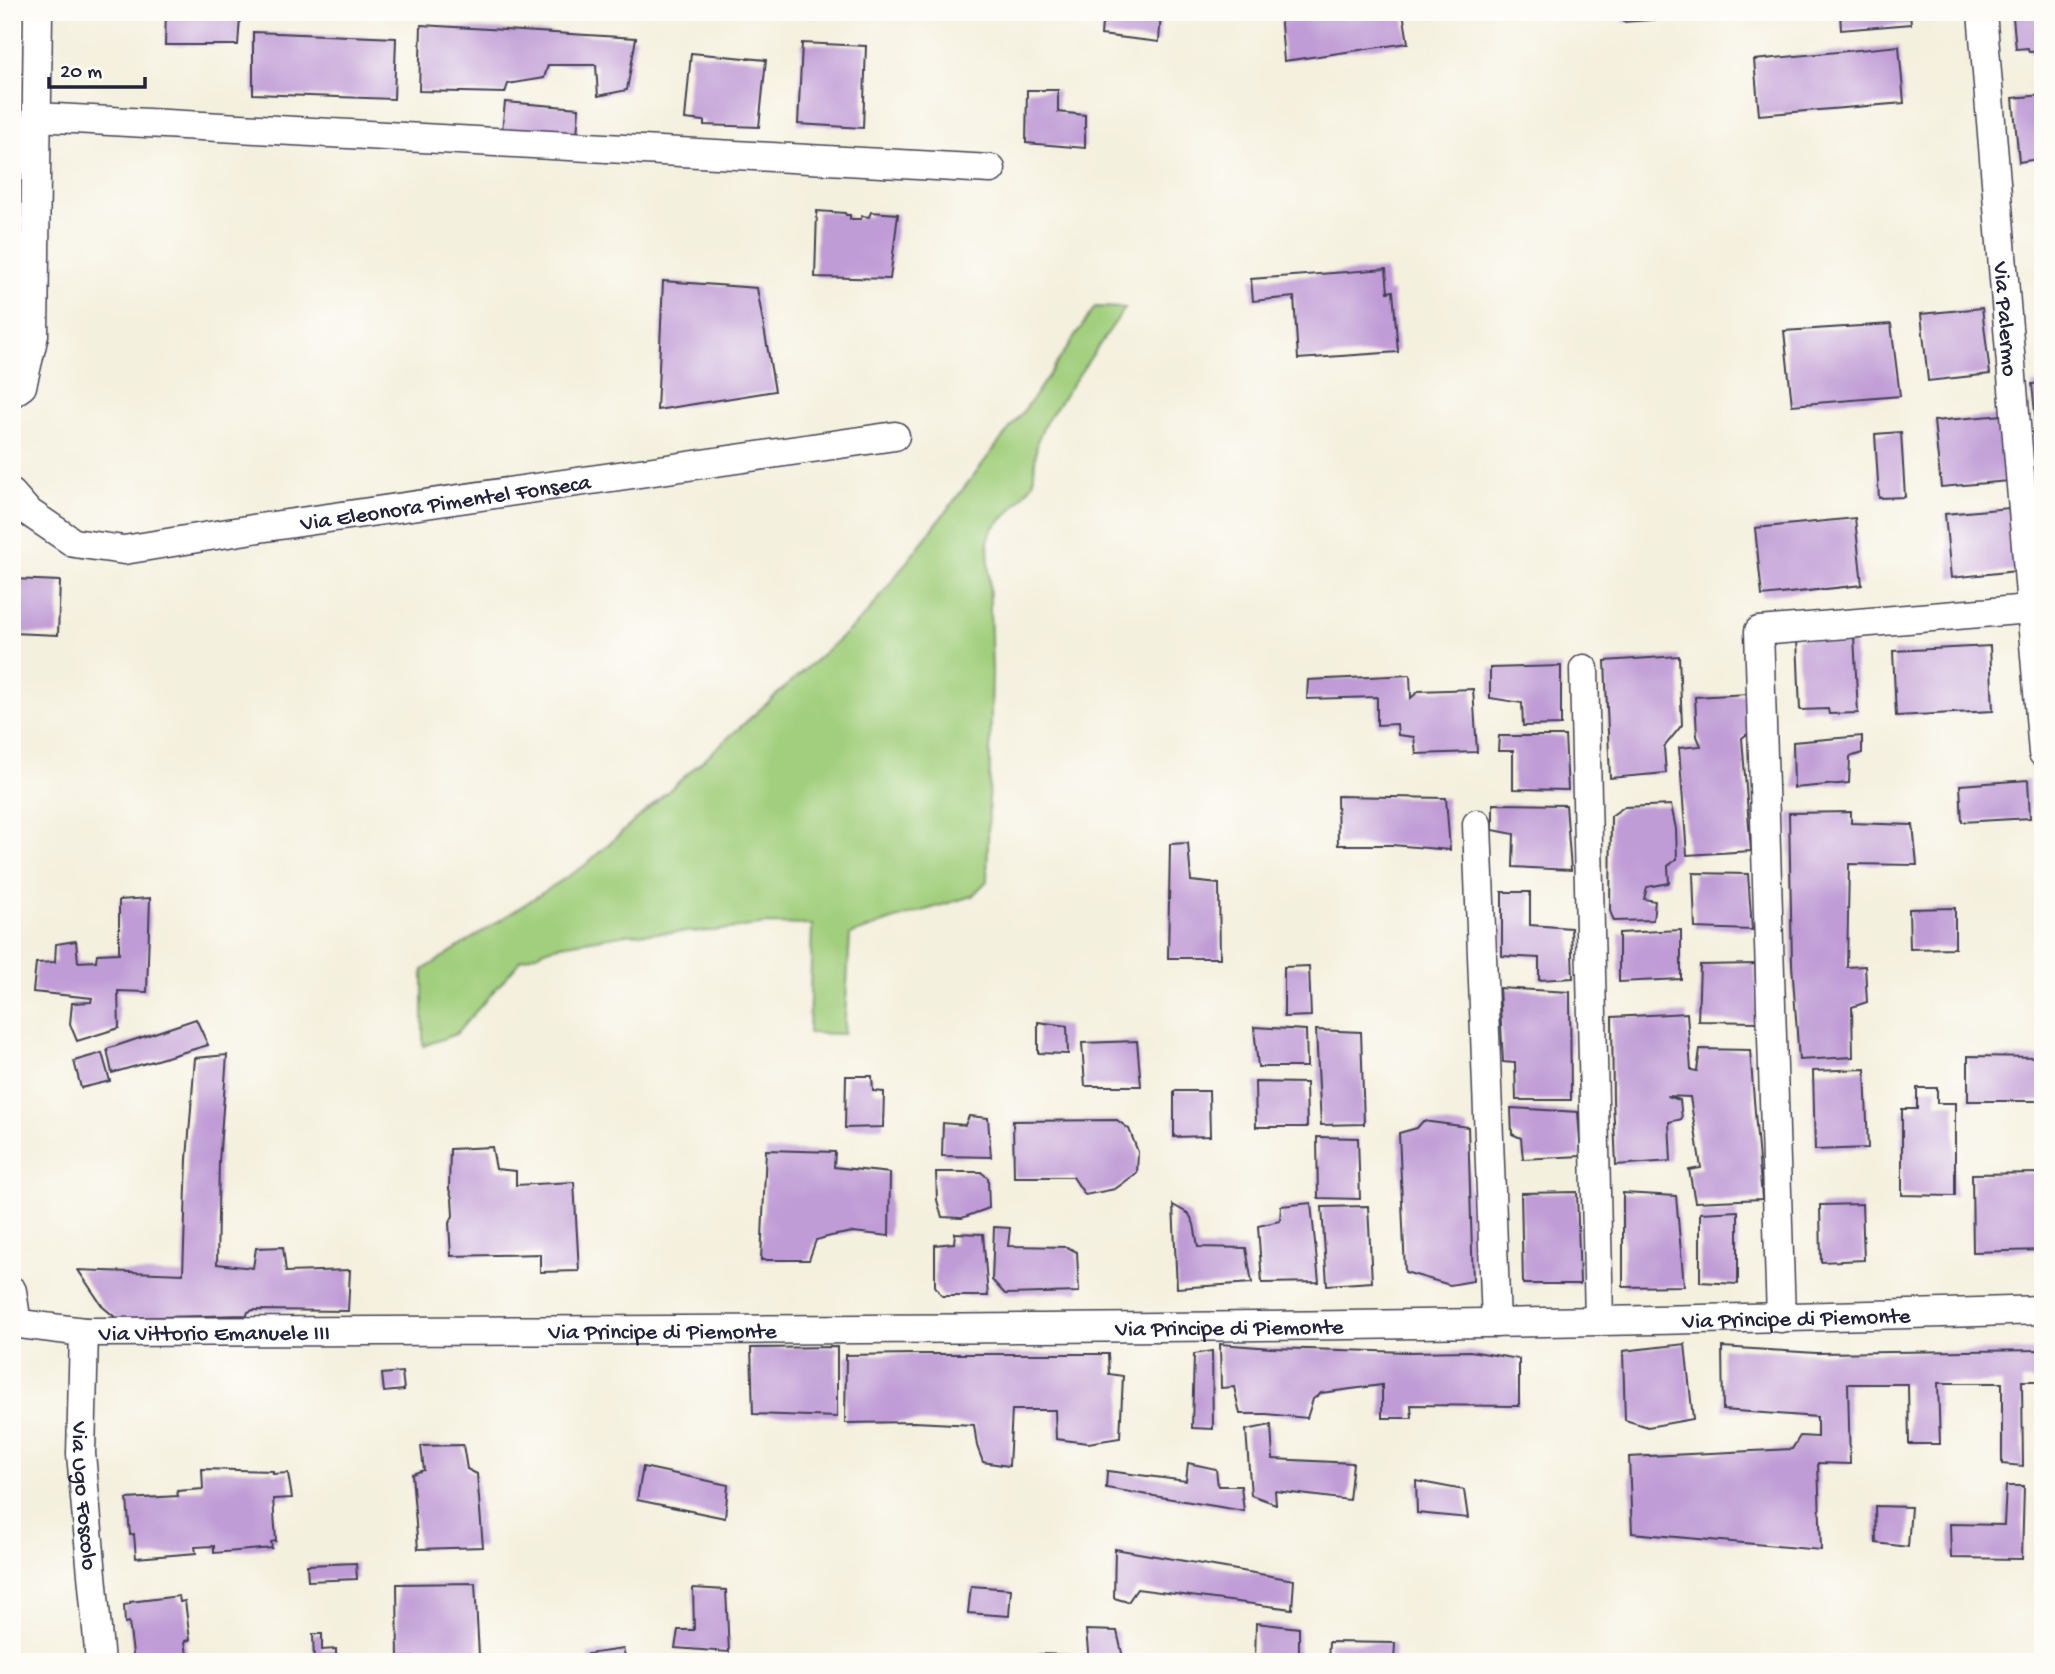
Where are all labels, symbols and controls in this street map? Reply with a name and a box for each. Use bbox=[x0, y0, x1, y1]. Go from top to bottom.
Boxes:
scale bar bbox=[49, 46, 145, 90]
text: 20 m bbox=[60, 61, 102, 86]
street label: Via Palermo bbox=[1986, 260, 2022, 378]
street label: Via Eleonora Pimentel Fonseca bbox=[298, 470, 594, 539]
street label: Via Principe di Piemonte bbox=[1681, 1304, 1912, 1336]
street label: Via Principe di Piemonte bbox=[1114, 1315, 1345, 1344]
street label: Via Principe di Piemonte bbox=[547, 1319, 778, 1347]
street label: Via Vittorio Emanuele III bbox=[98, 1321, 330, 1349]
street label: Via Ugo Foscolo bbox=[64, 1420, 102, 1571]

